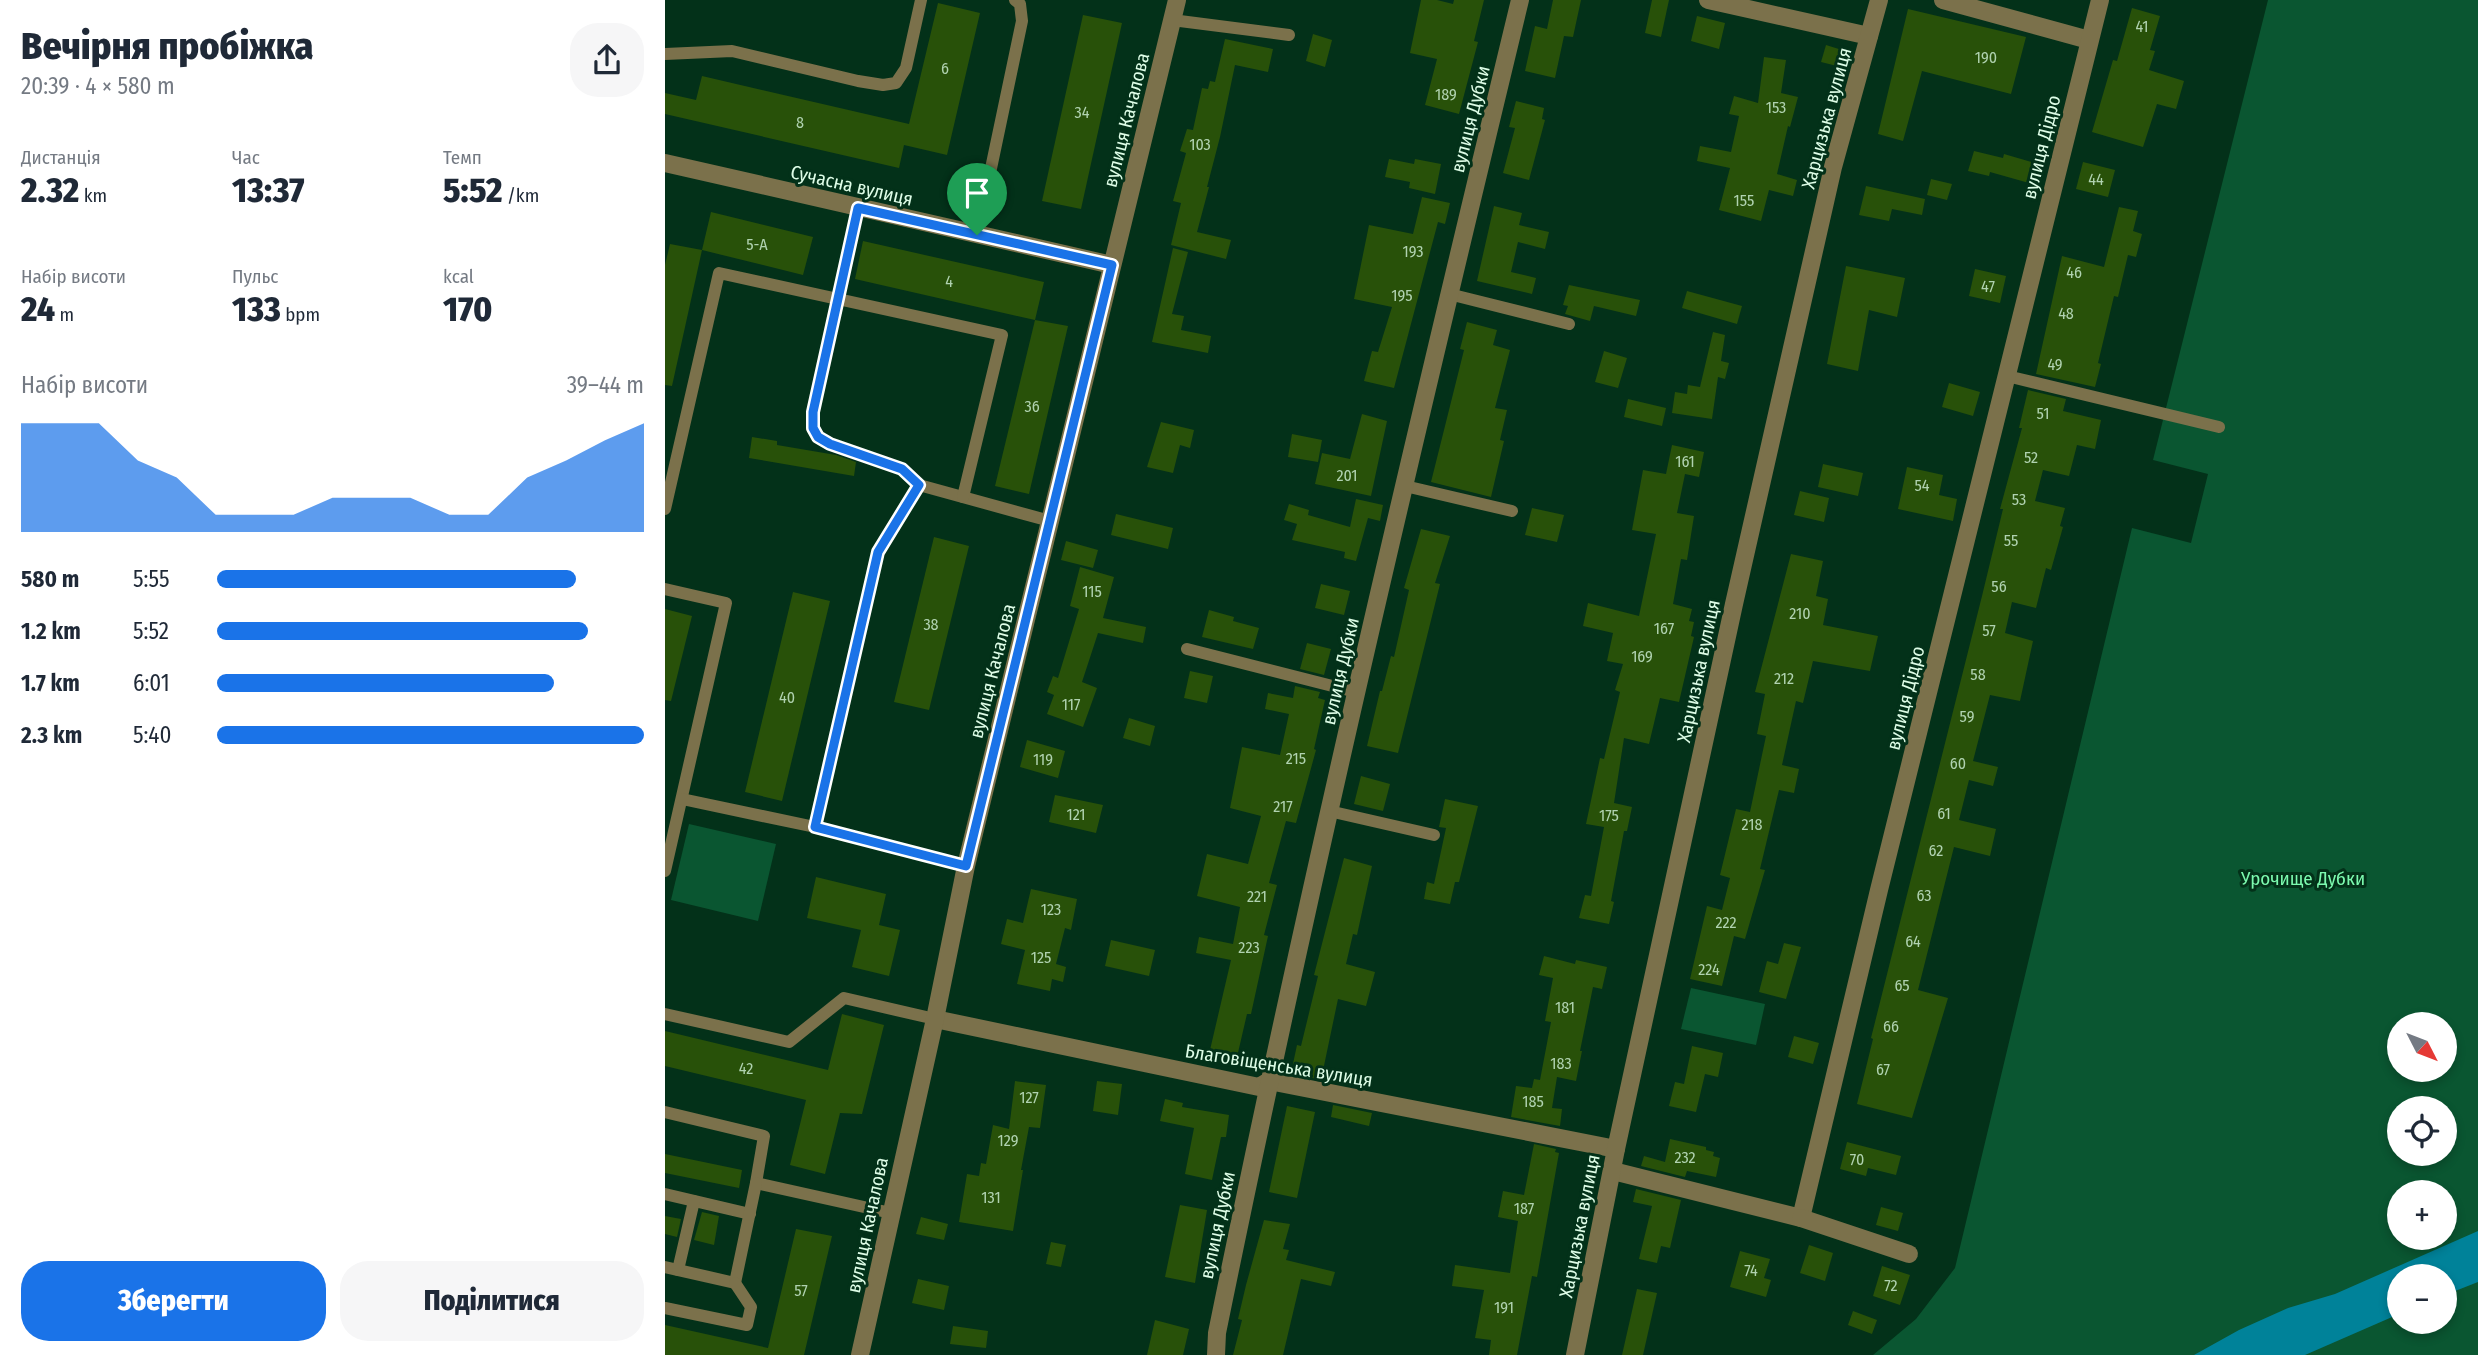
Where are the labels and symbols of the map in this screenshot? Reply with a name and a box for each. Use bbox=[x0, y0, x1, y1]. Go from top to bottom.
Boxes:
house number: 41 bbox=[2135, 17, 2149, 36]
street label: Харцизька вулиця bbox=[1797, 45, 1856, 191]
house number: 190 bbox=[1975, 48, 1997, 67]
street label: вулиця Качалова bbox=[1099, 50, 1154, 190]
house number: 6 bbox=[941, 59, 949, 78]
street label: вулиця Дубки bbox=[1446, 63, 1495, 175]
house number: 189 bbox=[1435, 85, 1457, 104]
street label: вулиця Дідро bbox=[2017, 93, 2066, 202]
house number: 153 bbox=[1766, 98, 1786, 117]
house number: 34 bbox=[1075, 103, 1090, 122]
house number: 8 bbox=[796, 113, 804, 132]
house number: 103 bbox=[1189, 135, 1211, 154]
street label: Сучасна вулиця bbox=[788, 160, 915, 211]
pin bbox=[947, 163, 1007, 235]
house number: 44 bbox=[2088, 170, 2104, 189]
house number: 155 bbox=[1734, 191, 1754, 210]
house number: 5-А bbox=[746, 235, 768, 254]
house number: 193 bbox=[1403, 242, 1423, 261]
house number: 46 bbox=[2066, 263, 2082, 282]
house number: 4 bbox=[945, 272, 953, 291]
house number: 47 bbox=[1981, 277, 1995, 296]
house number: 195 bbox=[1391, 286, 1413, 305]
house number: 48 bbox=[2058, 304, 2074, 323]
house number: 49 bbox=[2047, 355, 2063, 374]
house number: 36 bbox=[1024, 397, 1040, 416]
house number: 51 bbox=[2037, 404, 2049, 423]
house number: 52 bbox=[2024, 448, 2038, 467]
house number: 161 bbox=[1675, 452, 1695, 471]
house number: 201 bbox=[1336, 466, 1358, 485]
house number: 54 bbox=[1914, 476, 1930, 495]
house number: 53 bbox=[2012, 490, 2026, 509]
house number: 55 bbox=[2004, 531, 2018, 550]
house number: 56 bbox=[1991, 577, 2007, 596]
house number: 115 bbox=[1082, 582, 1102, 601]
street label: Харцизька вулиця bbox=[1672, 598, 1725, 745]
street label: вулиця Качалова bbox=[965, 601, 1020, 741]
house number: 210 bbox=[1789, 604, 1811, 623]
house number: 38 bbox=[923, 615, 939, 634]
street label: вулиця Дубки bbox=[1317, 615, 1364, 727]
house number: 167 bbox=[1654, 619, 1675, 638]
house number: 57 bbox=[1982, 621, 1996, 640]
street label: вулиця Дідро bbox=[1881, 644, 1930, 753]
house number: 169 bbox=[1631, 647, 1653, 666]
house number: 58 bbox=[1970, 665, 1986, 684]
house number: 212 bbox=[1774, 669, 1794, 688]
house number: 40 bbox=[779, 688, 795, 707]
house number: 117 bbox=[1062, 695, 1081, 714]
house number: 59 bbox=[1960, 707, 1975, 726]
house number: 215 bbox=[1286, 749, 1306, 768]
house number: 119 bbox=[1033, 750, 1053, 769]
house number: 60 bbox=[1950, 754, 1966, 773]
house number: 217 bbox=[1273, 797, 1293, 816]
house number: 61 bbox=[1937, 804, 1951, 823]
house number: 121 bbox=[1066, 805, 1086, 824]
house number: 175 bbox=[1599, 806, 1619, 825]
house number: 218 bbox=[1742, 815, 1762, 834]
house number: 62 bbox=[1929, 841, 1943, 860]
park label: Урочище Дубки bbox=[2240, 867, 2365, 890]
house number: 63 bbox=[1916, 886, 1932, 905]
house number: 221 bbox=[1247, 887, 1267, 906]
house number: 123 bbox=[1041, 900, 1061, 919]
house number: 222 bbox=[1715, 913, 1737, 932]
house number: 64 bbox=[1905, 932, 1921, 951]
house number: 223 bbox=[1238, 938, 1260, 957]
house number: 125 bbox=[1031, 948, 1051, 967]
house number: 224 bbox=[1698, 960, 1720, 979]
house number: 65 bbox=[1894, 976, 1910, 995]
house number: 181 bbox=[1555, 998, 1575, 1017]
north arrow bbox=[2387, 1012, 2457, 1082]
house number: 66 bbox=[1883, 1017, 1899, 1036]
street label: Благовіщенська вулиця bbox=[1184, 1039, 1374, 1092]
house number: 183 bbox=[1550, 1054, 1572, 1073]
house number: 42 bbox=[739, 1059, 753, 1078]
house number: 67 bbox=[1876, 1060, 1891, 1079]
house number: 127 bbox=[1019, 1088, 1039, 1107]
house number: 185 bbox=[1522, 1092, 1544, 1111]
house number: 129 bbox=[998, 1131, 1019, 1150]
house number: 232 bbox=[1674, 1148, 1696, 1167]
house number: 70 bbox=[1850, 1150, 1864, 1169]
street label: Харцизька вулиця bbox=[1554, 1153, 1605, 1300]
street label: вулиця Качалова bbox=[842, 1155, 893, 1295]
street label: вулиця Дубки bbox=[1195, 1169, 1240, 1281]
house number: 131 bbox=[981, 1188, 1001, 1207]
house number: 187 bbox=[1514, 1199, 1535, 1218]
house number: 74 bbox=[1744, 1261, 1758, 1280]
house number: 72 bbox=[1884, 1276, 1898, 1295]
house number: 57 bbox=[794, 1281, 808, 1300]
house number: 191 bbox=[1494, 1298, 1514, 1317]

